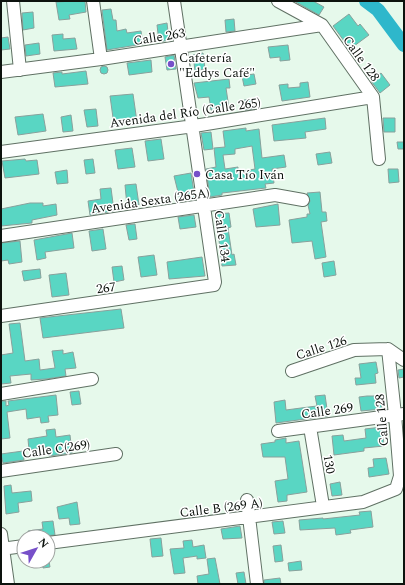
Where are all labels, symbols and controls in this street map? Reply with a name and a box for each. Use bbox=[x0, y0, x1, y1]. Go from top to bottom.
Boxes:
street label: Calle 263 bbox=[132, 23, 187, 51]
street label: Calle 128 bbox=[338, 32, 385, 86]
place label: Cafetería "Eddys Café" bbox=[179, 48, 255, 83]
marker: Cafetería "Eddys Café" bbox=[166, 59, 176, 69]
street label: Avenida del Río (Calle 265) bbox=[108, 92, 262, 134]
place label: Casa Tío Iván bbox=[205, 165, 285, 185]
marker: Casa Tío Iván bbox=[192, 169, 202, 179]
street label: Avenida Sexta (265A) bbox=[89, 183, 211, 219]
street label: Calle 134 bbox=[208, 209, 236, 264]
street label: 267 bbox=[95, 277, 117, 299]
street label: Calle 126 bbox=[293, 330, 350, 366]
street label: Calle 128 bbox=[370, 393, 394, 447]
street label: Calle 269 bbox=[300, 397, 355, 425]
street label: Calle C(269) bbox=[21, 434, 91, 464]
street label: 130 bbox=[318, 453, 340, 476]
street label: Calle B (269 A) bbox=[178, 493, 264, 523]
north arrow bbox=[16, 529, 56, 569]
text: N bbox=[34, 534, 53, 552]

